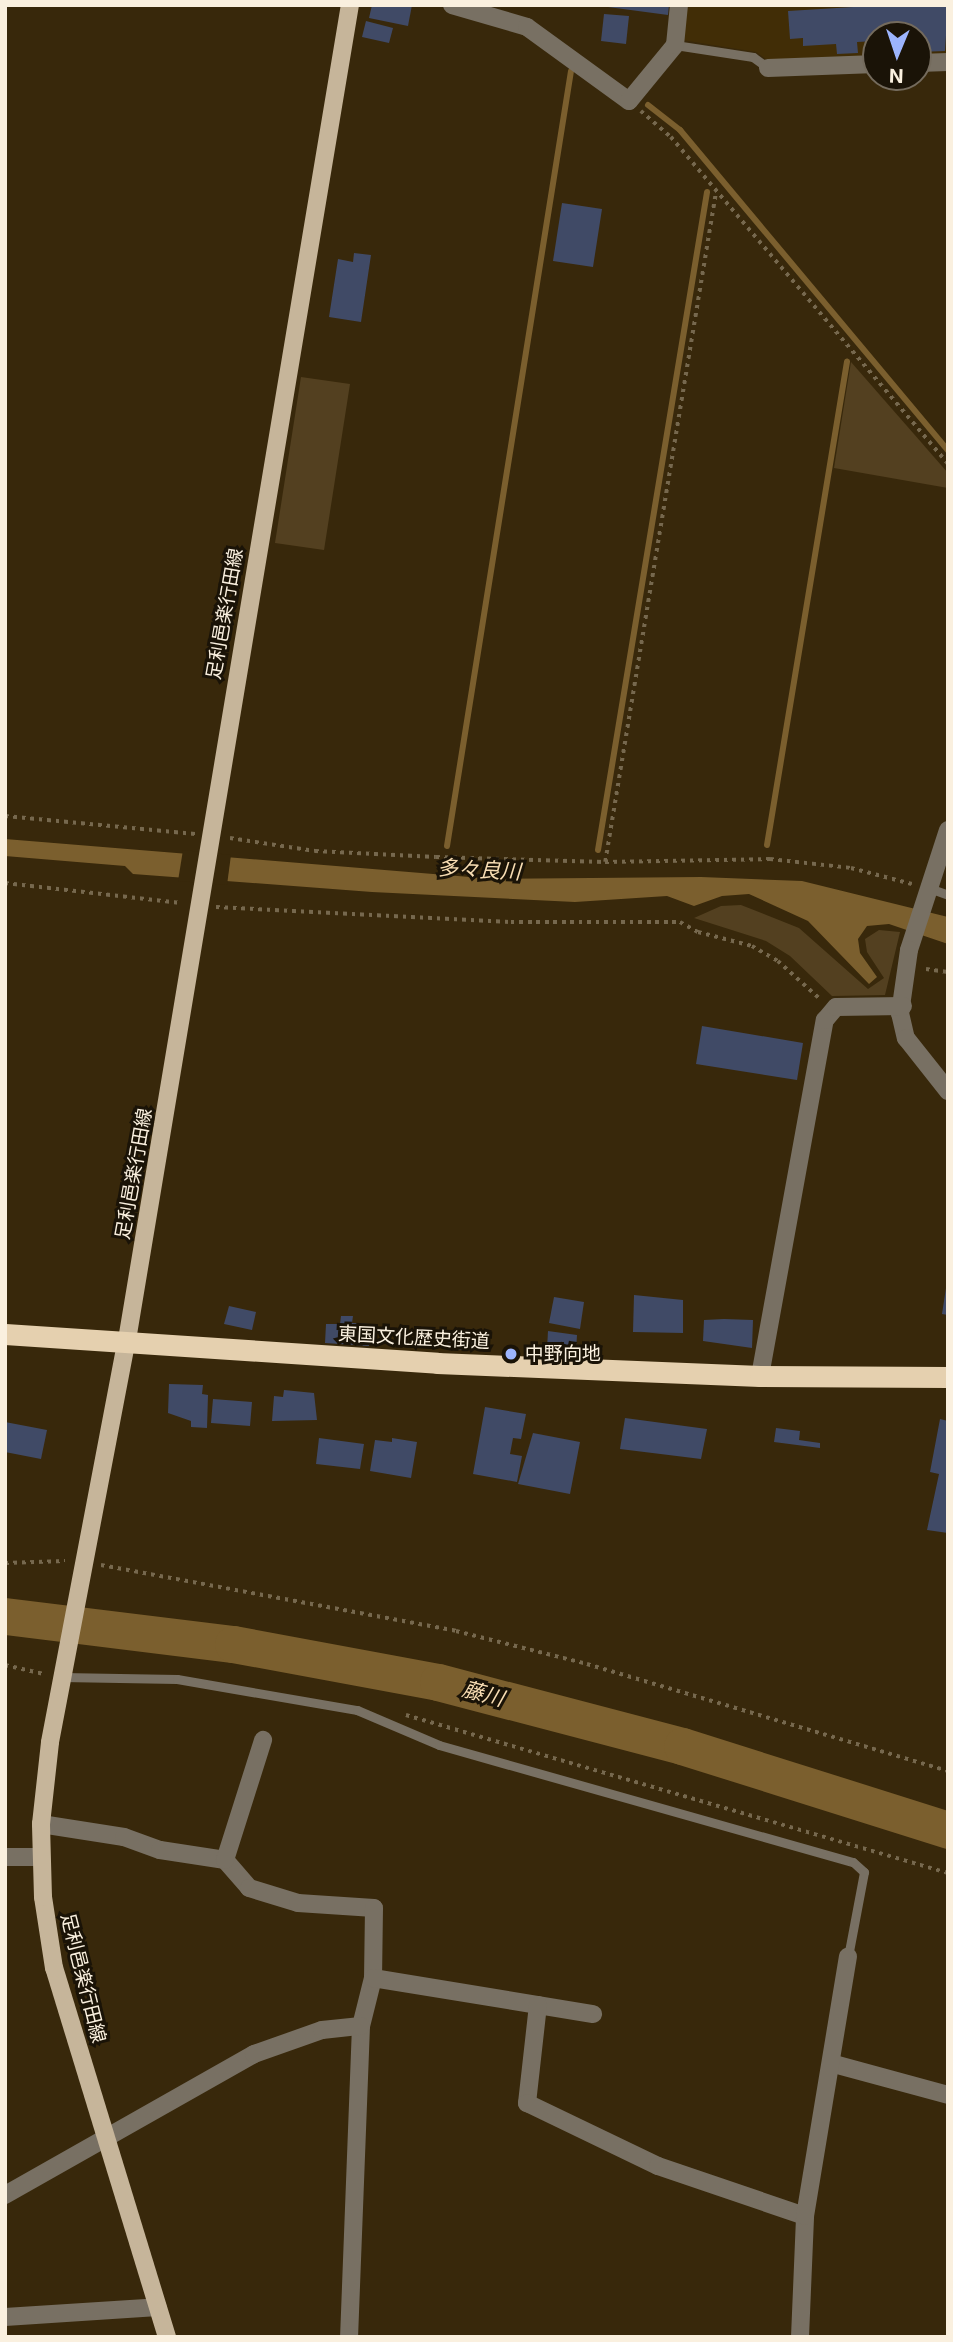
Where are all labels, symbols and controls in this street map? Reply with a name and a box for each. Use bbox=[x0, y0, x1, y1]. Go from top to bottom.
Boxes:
north arrow bbox=[862, 21, 932, 91]
text: N bbox=[889, 64, 904, 87]
street label: 足利邑楽行田線 bbox=[202, 547, 248, 681]
water label: 多々良川 bbox=[436, 855, 522, 885]
street label: 足利邑楽行田線 bbox=[111, 1107, 157, 1241]
street label: 東国文化歴史街道 bbox=[338, 1323, 490, 1353]
place label: 中野向地 bbox=[525, 1343, 601, 1365]
marker: 中野向地 bbox=[503, 1346, 519, 1362]
water label: 藤川 bbox=[459, 1676, 507, 1712]
street label: 足利邑楽行田線 bbox=[56, 1911, 110, 2045]

